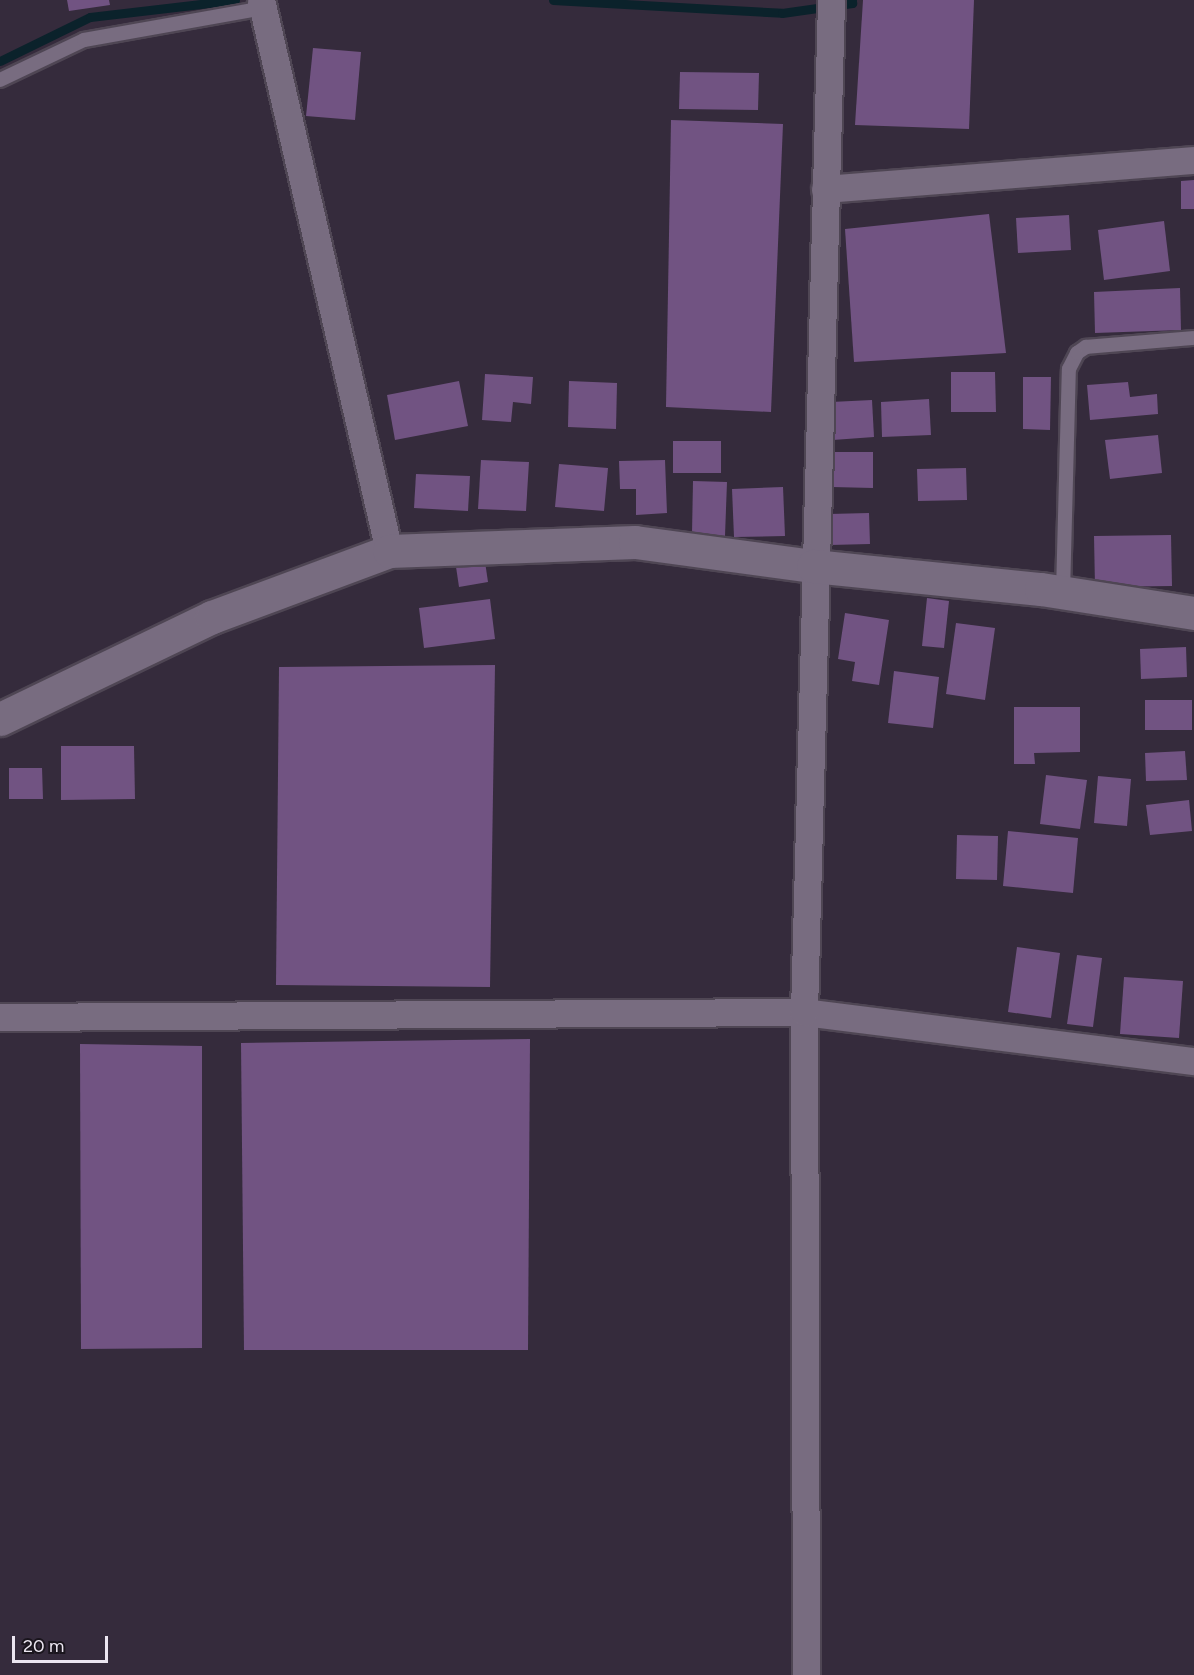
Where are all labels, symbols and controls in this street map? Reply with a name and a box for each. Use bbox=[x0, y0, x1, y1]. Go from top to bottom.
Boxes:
scale bar bbox=[15, 1624, 111, 1662]
text: 20 m bbox=[23, 1635, 64, 1657]

